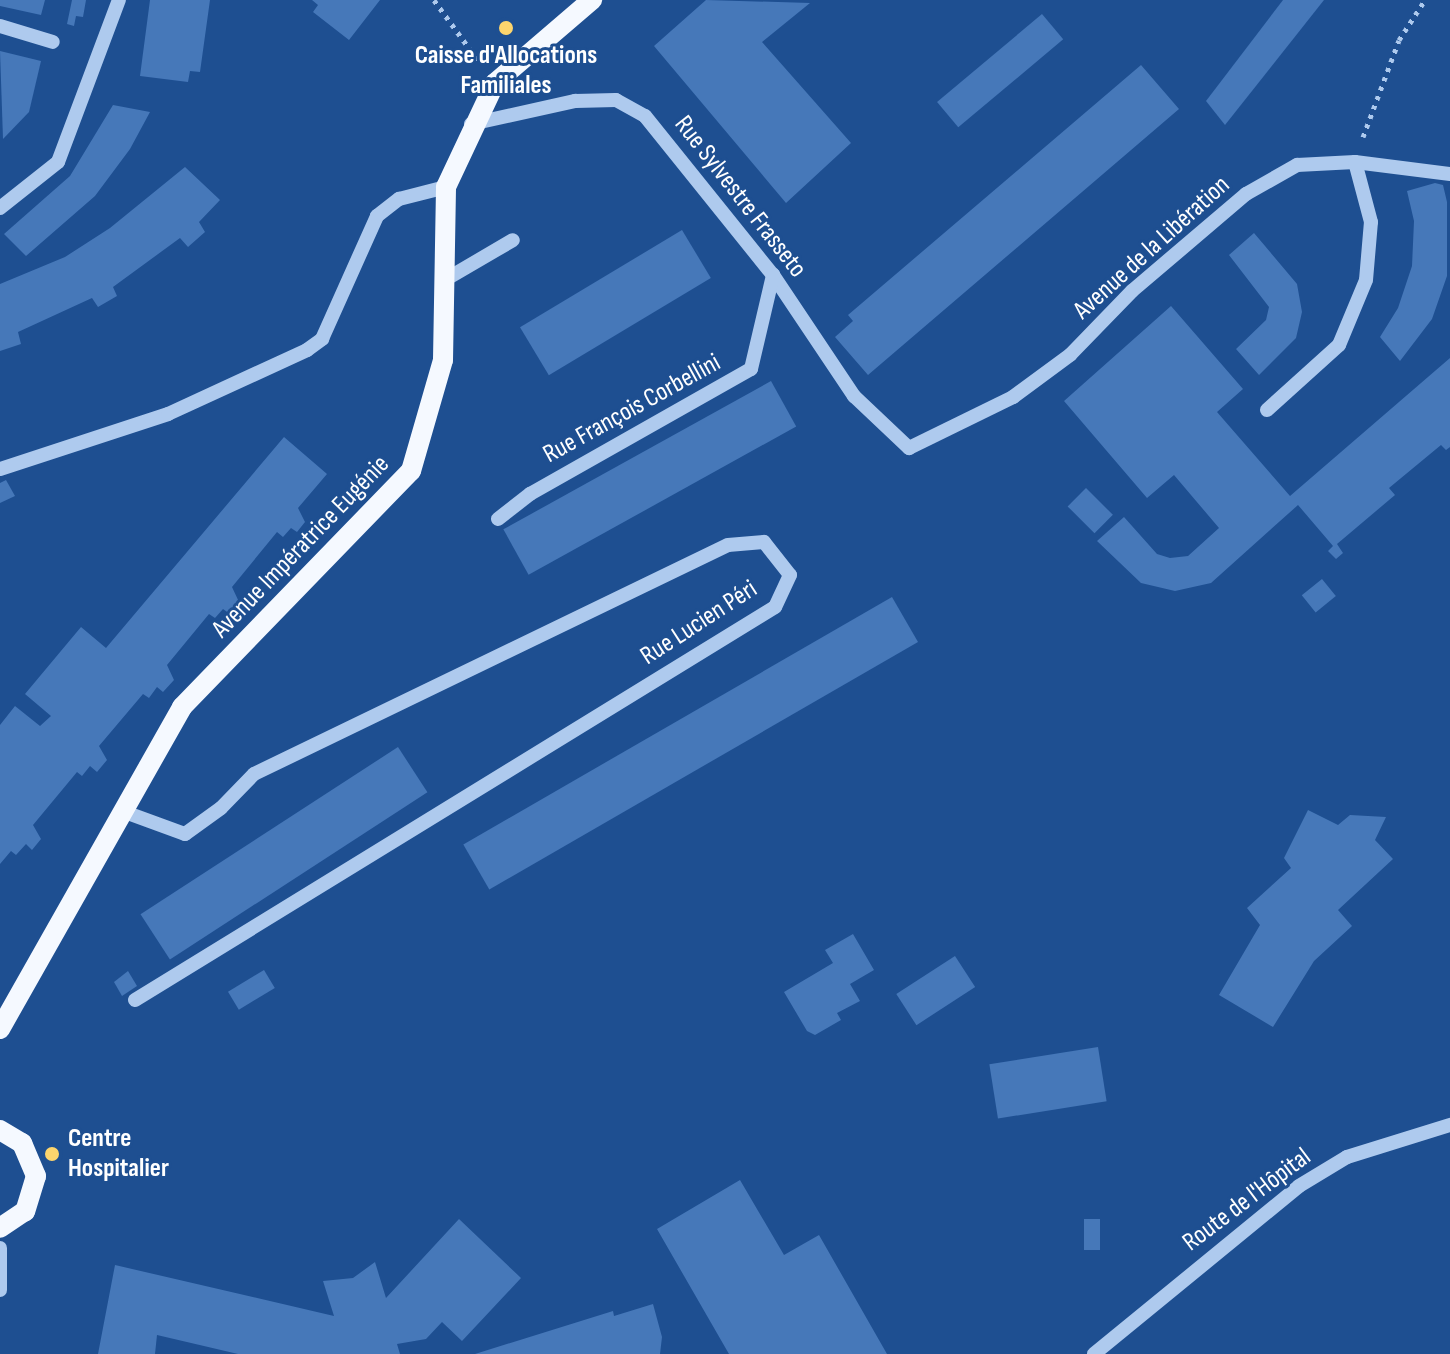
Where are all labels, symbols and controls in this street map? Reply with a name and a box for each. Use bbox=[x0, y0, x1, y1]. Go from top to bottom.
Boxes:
marker: Caisse d'Allocations Familiales bbox=[497, 19, 515, 37]
place label: Caisse d'Allocations Familiales bbox=[415, 40, 597, 102]
street label: Rue Sylvestre Frasseto bbox=[667, 110, 813, 284]
street label: Avenue de la Libération bbox=[1067, 170, 1237, 326]
street label: Rue François Corbellini bbox=[538, 347, 726, 471]
street label: Avenue Impératrice Eugénie bbox=[206, 449, 396, 645]
street label: Rue Lucien Péri bbox=[635, 574, 763, 672]
place label: Centre Hospitalier bbox=[68, 1123, 169, 1184]
street label: Route de l'Hôpital bbox=[1177, 1142, 1317, 1258]
marker: Centre Hospitalier bbox=[43, 1145, 61, 1163]

